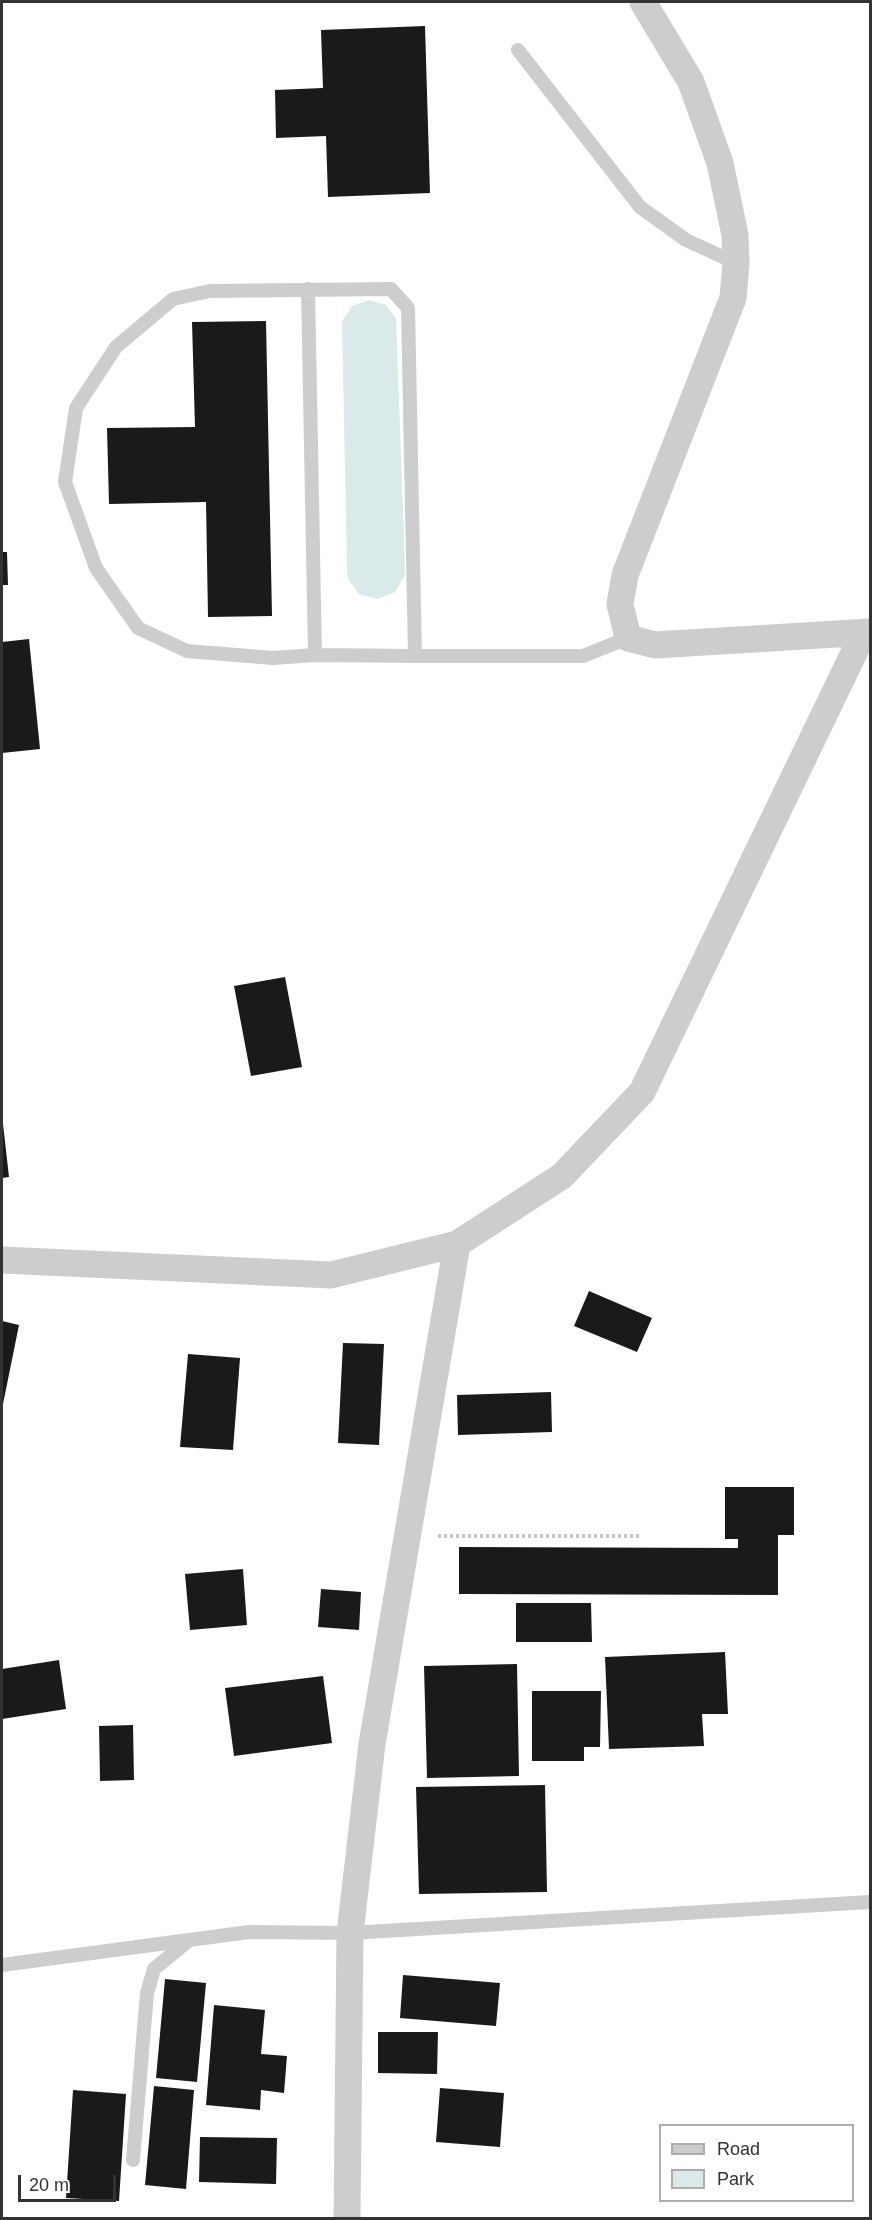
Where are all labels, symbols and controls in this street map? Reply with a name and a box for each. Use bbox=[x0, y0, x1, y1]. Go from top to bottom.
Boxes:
legend bbox=[659, 2124, 854, 2202]
text: Road bbox=[717, 2139, 760, 2159]
scale bar bbox=[21, 2163, 118, 2201]
text: Park bbox=[717, 2169, 754, 2189]
text: 20 m bbox=[29, 2175, 69, 2195]

